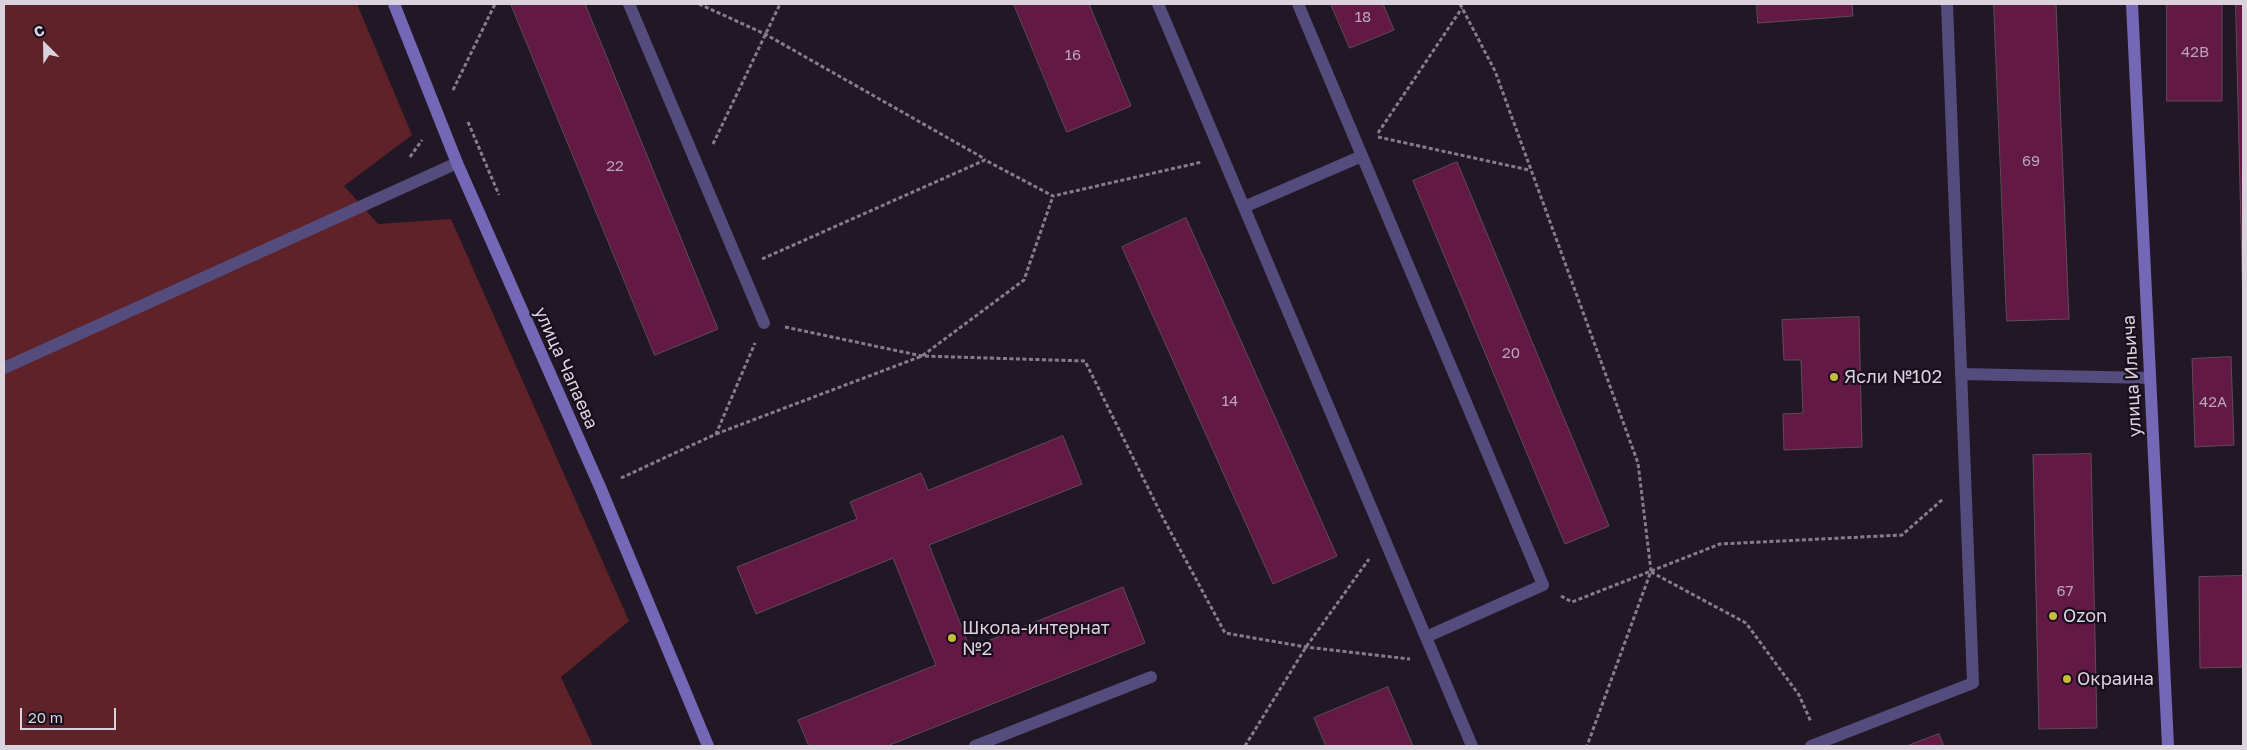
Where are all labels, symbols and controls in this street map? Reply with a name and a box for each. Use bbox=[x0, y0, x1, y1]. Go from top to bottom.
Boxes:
house number: 18 bbox=[1355, 8, 1371, 26]
north arrow bbox=[20, 20, 70, 70]
text: С bbox=[31, 21, 47, 41]
house number: 42В bbox=[2181, 43, 2209, 61]
house number: 16 bbox=[1065, 46, 1081, 64]
house number: 69 bbox=[2022, 152, 2040, 170]
house number: 22 bbox=[606, 157, 624, 175]
street label: улица Чапаева bbox=[529, 304, 603, 432]
street label: улица Ильича bbox=[2118, 314, 2146, 438]
house number: 20 bbox=[1502, 344, 1520, 362]
place label: Ясли №102 bbox=[1844, 366, 1942, 388]
marker: Ясли №102 bbox=[1828, 371, 1840, 383]
house number: 14 bbox=[1222, 392, 1238, 410]
house number: 42А bbox=[2199, 393, 2227, 411]
house number: 67 bbox=[2056, 582, 2074, 600]
place label: Ozon bbox=[2063, 605, 2107, 627]
marker: Ozon bbox=[2047, 610, 2059, 622]
place label: Школа-интернат №2 bbox=[962, 617, 1110, 660]
marker: Школа-интернат №2 bbox=[946, 632, 958, 644]
place label: Окраина bbox=[2077, 668, 2154, 690]
marker: Окраина bbox=[2061, 673, 2073, 685]
scale bar bbox=[22, 698, 119, 730]
text: 20 m bbox=[28, 708, 63, 726]

